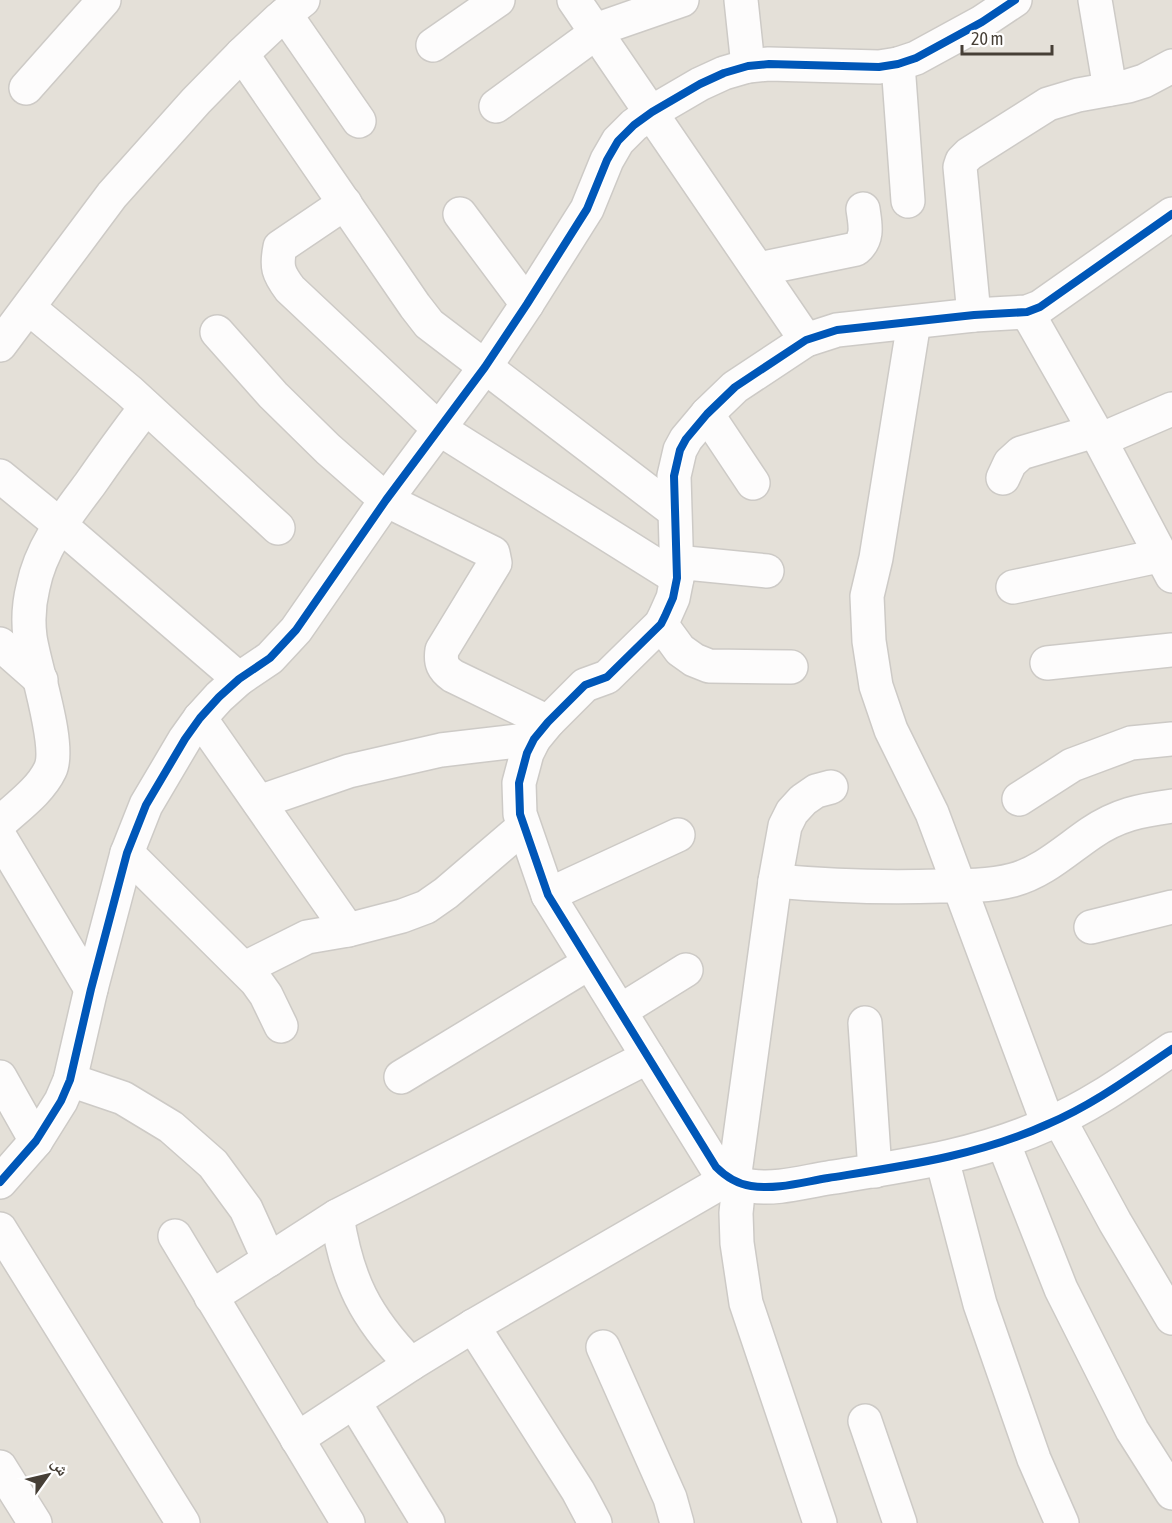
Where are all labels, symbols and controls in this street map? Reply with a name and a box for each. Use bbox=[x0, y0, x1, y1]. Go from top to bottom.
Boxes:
scale bar bbox=[962, 18, 1052, 56]
text: 20 m bbox=[971, 28, 1003, 49]
north arrow bbox=[18, 1445, 78, 1505]
text: ش bbox=[47, 1455, 73, 1479]

